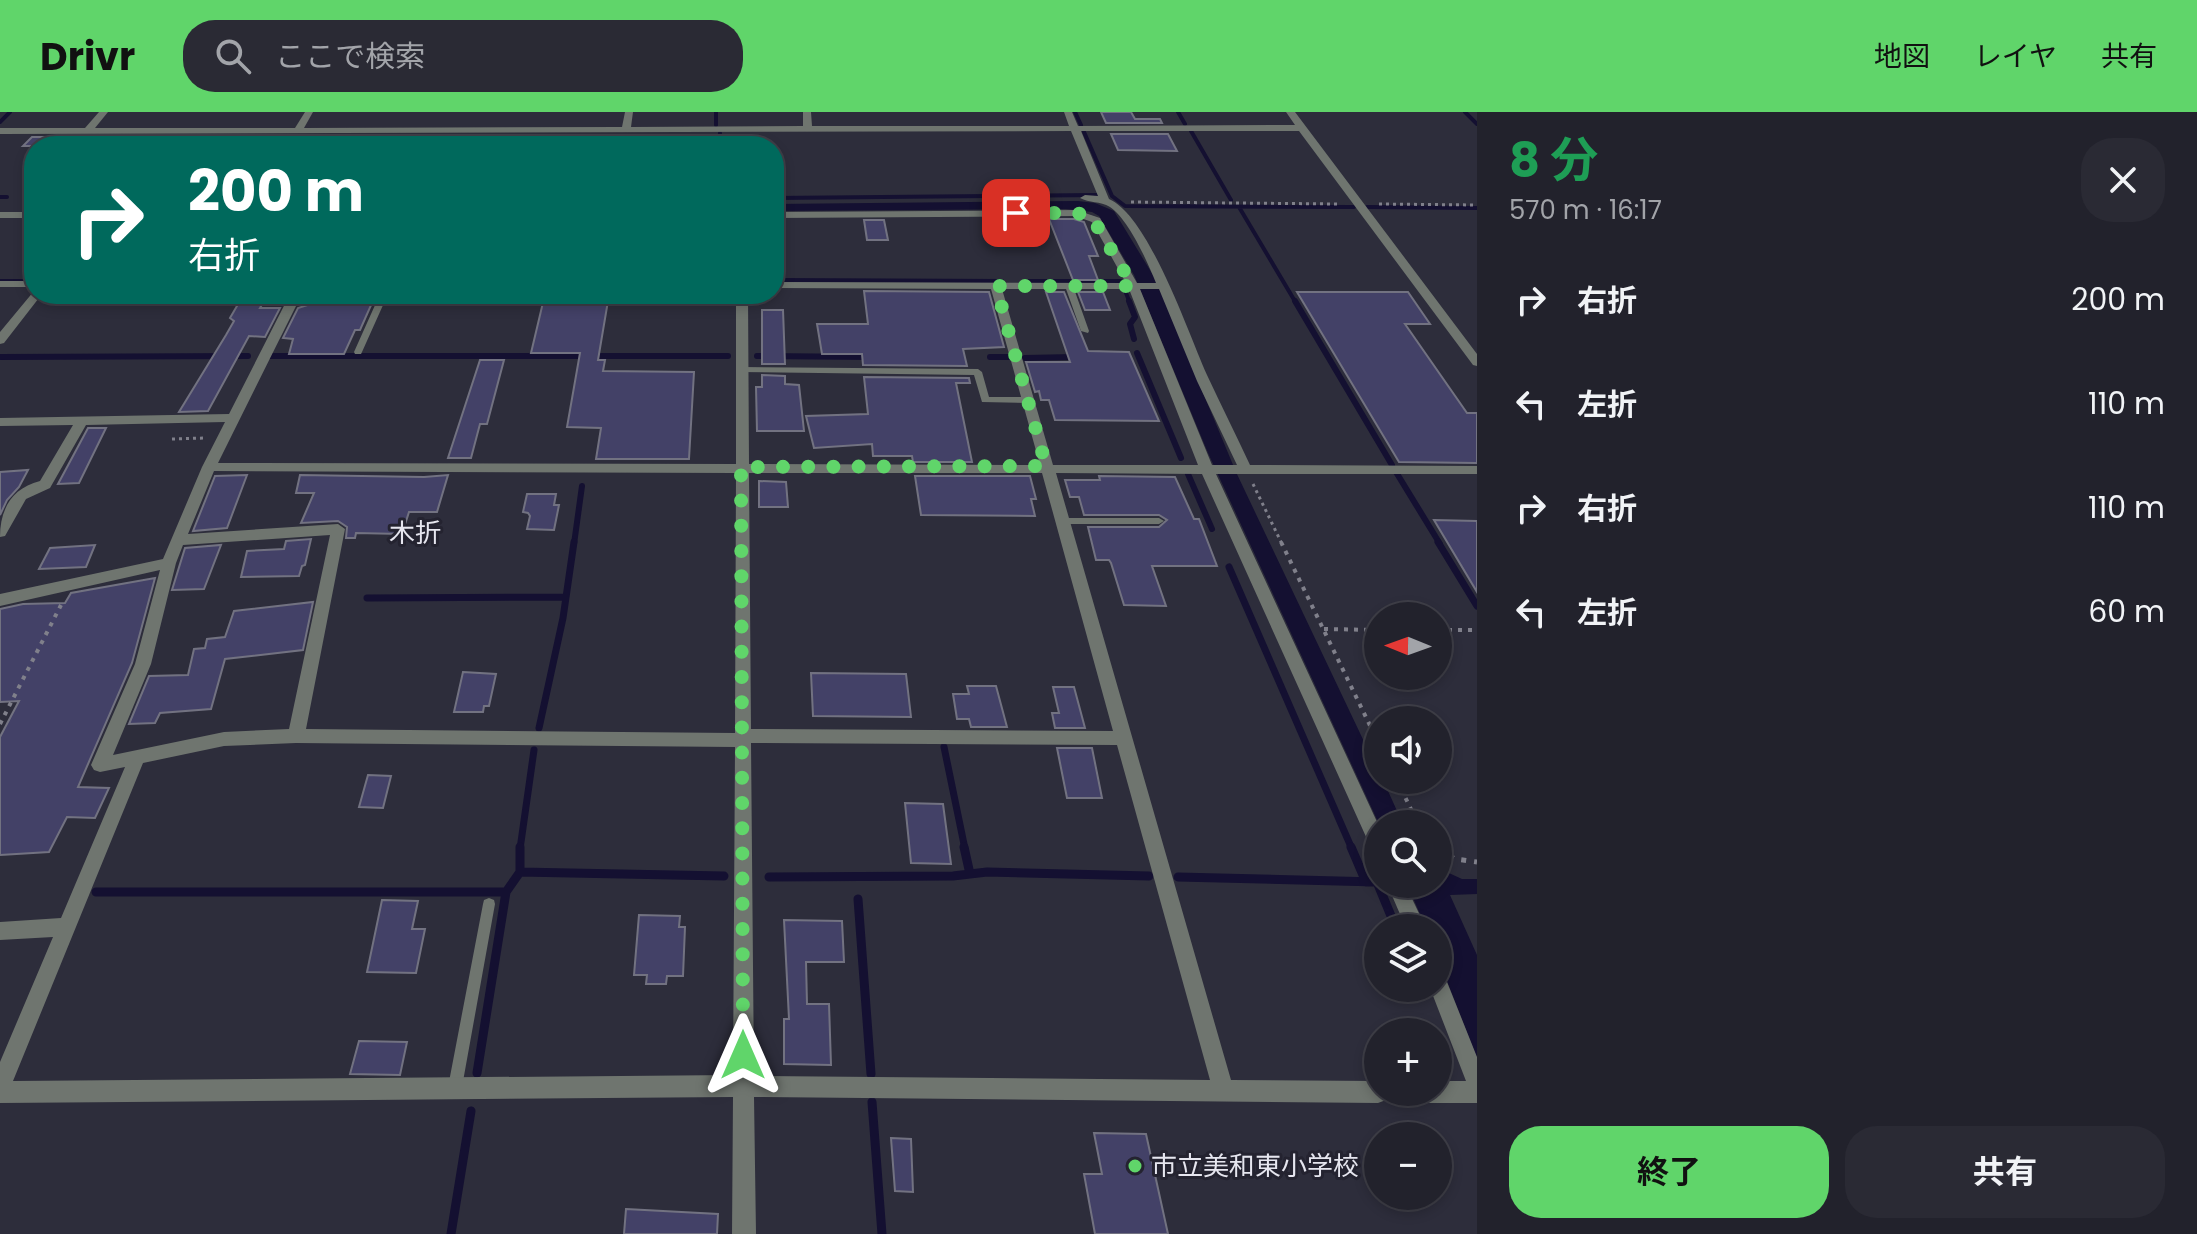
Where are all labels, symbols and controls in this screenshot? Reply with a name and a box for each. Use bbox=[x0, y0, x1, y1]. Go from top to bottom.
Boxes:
search box bbox=[183, 20, 743, 92]
text: Drivr bbox=[40, 30, 135, 83]
icon: search bbox=[211, 34, 255, 78]
text: ここで検索 bbox=[275, 35, 425, 78]
text: 地図 bbox=[1874, 37, 1930, 76]
text: レイヤ bbox=[1974, 37, 2057, 76]
text: 共有 bbox=[2101, 37, 2157, 76]
text: 8 分 bbox=[1509, 127, 1598, 194]
button: close bbox=[2081, 138, 2165, 222]
text: 200 m bbox=[188, 152, 364, 231]
icon: right bbox=[56, 168, 160, 272]
pin bbox=[982, 179, 1050, 247]
icon: arrive bbox=[994, 191, 1038, 235]
text: 570 m · 16:17 bbox=[1509, 192, 1662, 228]
text: 右折 bbox=[188, 230, 260, 281]
icon: right bbox=[1509, 278, 1553, 322]
text: 200 m bbox=[2071, 278, 2165, 321]
text: 右折 bbox=[1577, 279, 1637, 322]
icon: left bbox=[1509, 382, 1553, 426]
text: 110 m bbox=[2088, 382, 2165, 425]
text: 左折 bbox=[1577, 383, 1637, 426]
icon: right bbox=[1509, 486, 1553, 530]
text: 110 m bbox=[2088, 486, 2165, 529]
text: 右折 bbox=[1577, 487, 1637, 530]
district label: 木折 bbox=[389, 515, 441, 551]
icon: left bbox=[1509, 590, 1553, 634]
text: 60 m bbox=[2088, 590, 2165, 633]
text: 左折 bbox=[1577, 591, 1637, 634]
north arrow bbox=[1364, 602, 1452, 690]
map controls bbox=[1364, 602, 1452, 1210]
button: sound bbox=[1364, 706, 1452, 794]
button: search bbox=[1364, 810, 1452, 898]
button: layers bbox=[1364, 914, 1452, 1002]
position arrow bbox=[701, 1013, 785, 1097]
button: + bbox=[1364, 1018, 1452, 1106]
button: − bbox=[1364, 1122, 1452, 1210]
button: 終了 bbox=[1509, 1126, 1829, 1218]
button: 共有 bbox=[1845, 1126, 2165, 1218]
place label: 市立美和東小学校 bbox=[1151, 1148, 1359, 1184]
marker: 市立美和東小学校 bbox=[1126, 1157, 1144, 1175]

